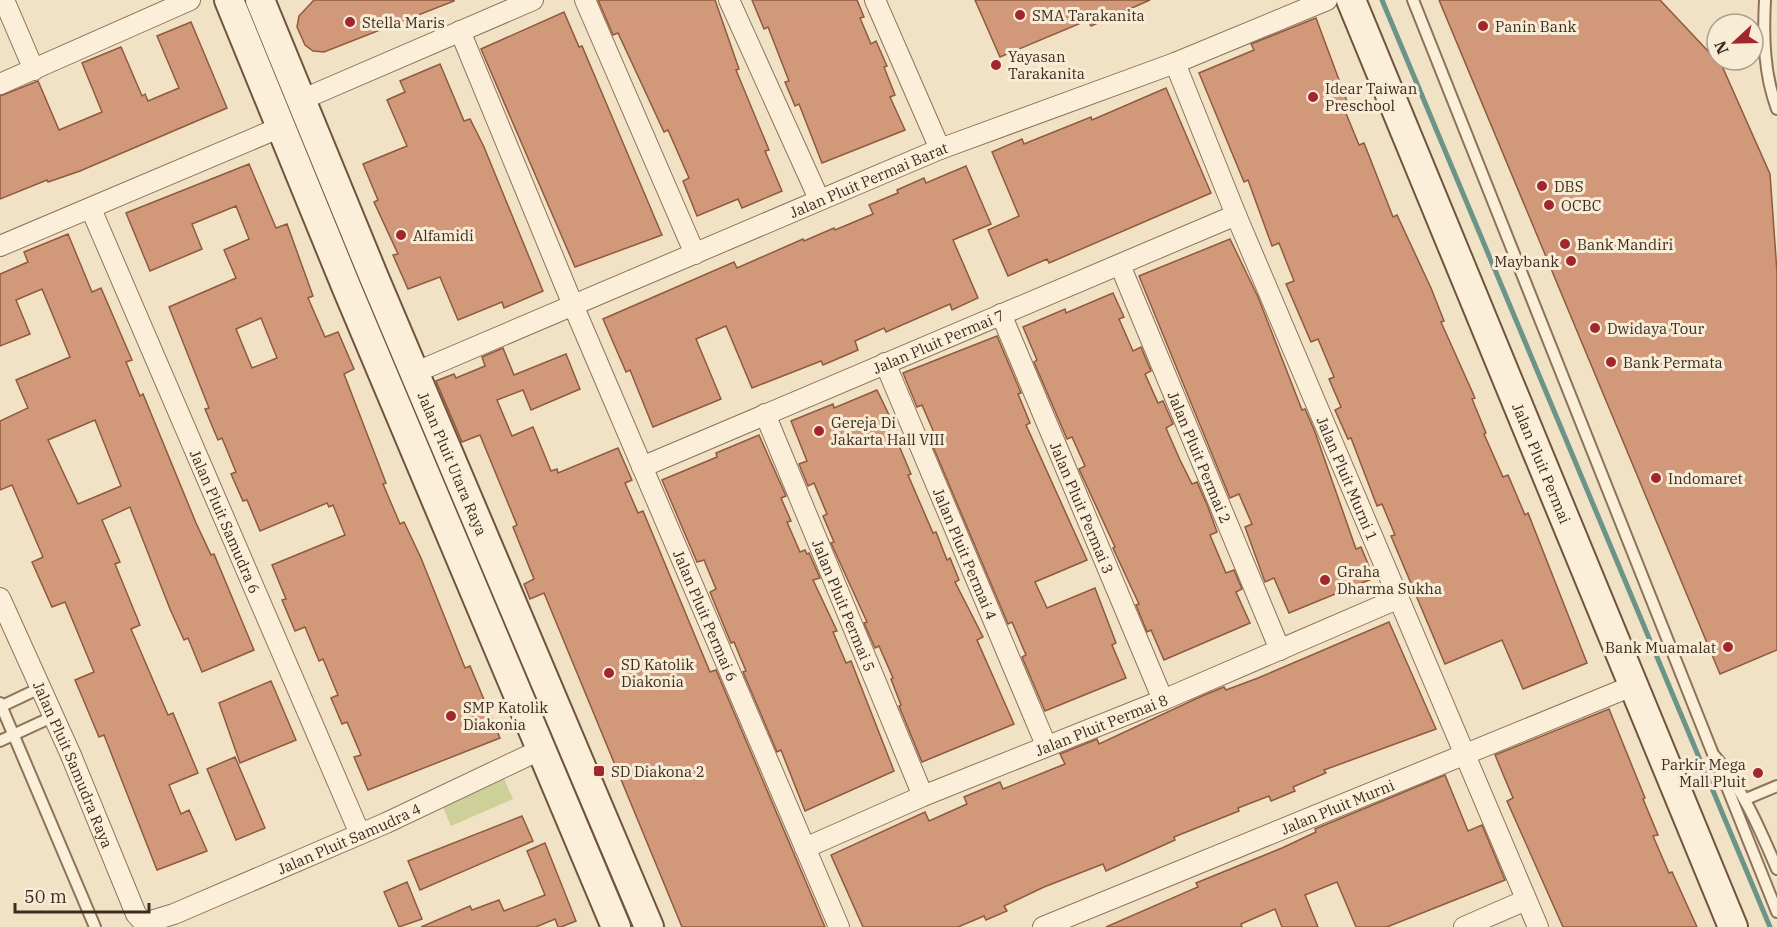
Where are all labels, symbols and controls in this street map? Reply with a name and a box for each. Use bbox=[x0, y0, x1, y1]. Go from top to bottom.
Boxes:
place label: SMA Tarakanita bbox=[1032, 6, 1145, 25]
marker: SMA Tarakanita bbox=[1013, 8, 1027, 22]
north arrow bbox=[1705, 12, 1765, 72]
place label: Stella Maris bbox=[362, 13, 445, 32]
marker: Stella Maris bbox=[343, 15, 357, 29]
place label: Panin Bank bbox=[1495, 17, 1577, 36]
marker: Panin Bank bbox=[1476, 19, 1490, 33]
text: N bbox=[1709, 38, 1733, 57]
place label: Yayasan Tarakanita bbox=[1008, 47, 1085, 83]
marker: Yayasan Tarakanita bbox=[989, 58, 1003, 72]
place label: Idear Taiwan Preschool bbox=[1325, 79, 1418, 115]
marker: Idear Taiwan Preschool bbox=[1306, 90, 1320, 104]
street label: Jalan Pluit Permai Barat bbox=[786, 138, 950, 222]
place label: DBS bbox=[1554, 177, 1583, 196]
marker: DBS bbox=[1535, 179, 1549, 193]
place label: OCBC bbox=[1561, 196, 1601, 215]
marker: OCBC bbox=[1542, 198, 1556, 212]
place label: Alfamidi bbox=[413, 226, 474, 245]
marker: Alfamidi bbox=[394, 228, 408, 242]
place label: Bank Mandiri bbox=[1577, 235, 1673, 254]
marker: Bank Mandiri bbox=[1558, 237, 1572, 251]
place label: Maybank bbox=[1494, 252, 1559, 271]
marker: Maybank bbox=[1564, 254, 1578, 268]
street label: Jalan Pluit Permai 7 bbox=[870, 305, 1007, 378]
place label: Dwidaya Tour bbox=[1607, 319, 1704, 338]
marker: Dwidaya Tour bbox=[1588, 321, 1602, 335]
place label: Bank Permata bbox=[1623, 353, 1723, 372]
marker: Bank Permata bbox=[1604, 355, 1618, 369]
street label: Jalan Pluit Permai 2 bbox=[1164, 388, 1236, 526]
street label: Jalan Pluit Utara Raya bbox=[414, 389, 492, 538]
street label: Jalan Pluit Permai bbox=[1509, 400, 1575, 526]
place label: Gereja Di Jakarta Hall VIII bbox=[831, 413, 945, 449]
street label: Jalan Pluit Murni 1 bbox=[1313, 413, 1383, 544]
marker: Gereja Di Jakarta Hall VIII bbox=[812, 424, 826, 438]
street label: Jalan Pluit Permai 3 bbox=[1046, 439, 1118, 576]
street label: Jalan Pluit Samudra 6 bbox=[186, 447, 265, 596]
place label: Indomaret bbox=[1668, 469, 1743, 488]
marker: Indomaret bbox=[1649, 471, 1663, 485]
street label: Jalan Pluit Permai 4 bbox=[929, 485, 1002, 622]
street label: Jalan Pluit Permai 5 bbox=[808, 536, 880, 674]
street label: Jalan Pluit Permai 6 bbox=[669, 547, 742, 684]
place label: Graha Dharma Sukha bbox=[1337, 562, 1442, 598]
marker: Graha Dharma Sukha bbox=[1318, 573, 1332, 587]
place label: Bank Muamalat bbox=[1605, 638, 1716, 657]
marker: Bank Muamalat bbox=[1721, 640, 1735, 654]
place label: SD Katolik Diakonia bbox=[621, 655, 694, 691]
marker: SD Katolik Diakonia bbox=[602, 666, 616, 680]
street label: Jalan Pluit Samudra Raya bbox=[29, 678, 117, 851]
street label: Jalan Pluit Permai 8 bbox=[1032, 690, 1170, 760]
place label: SMP Katolik Diakonia bbox=[463, 698, 548, 734]
marker: SMP Katolik Diakonia bbox=[444, 709, 458, 723]
place label: Parkir Mega Mall Pluit bbox=[1661, 755, 1746, 791]
place label: SD Diakona 2 bbox=[611, 762, 705, 781]
marker: SD Diakona 2 bbox=[592, 764, 606, 778]
marker: Parkir Mega Mall Pluit bbox=[1751, 766, 1765, 780]
street label: Jalan Pluit Murni bbox=[1278, 775, 1397, 838]
street label: Jalan Pluit Samudra 4 bbox=[274, 798, 424, 878]
scale bar bbox=[15, 876, 148, 914]
text: 50 m bbox=[24, 885, 67, 908]

